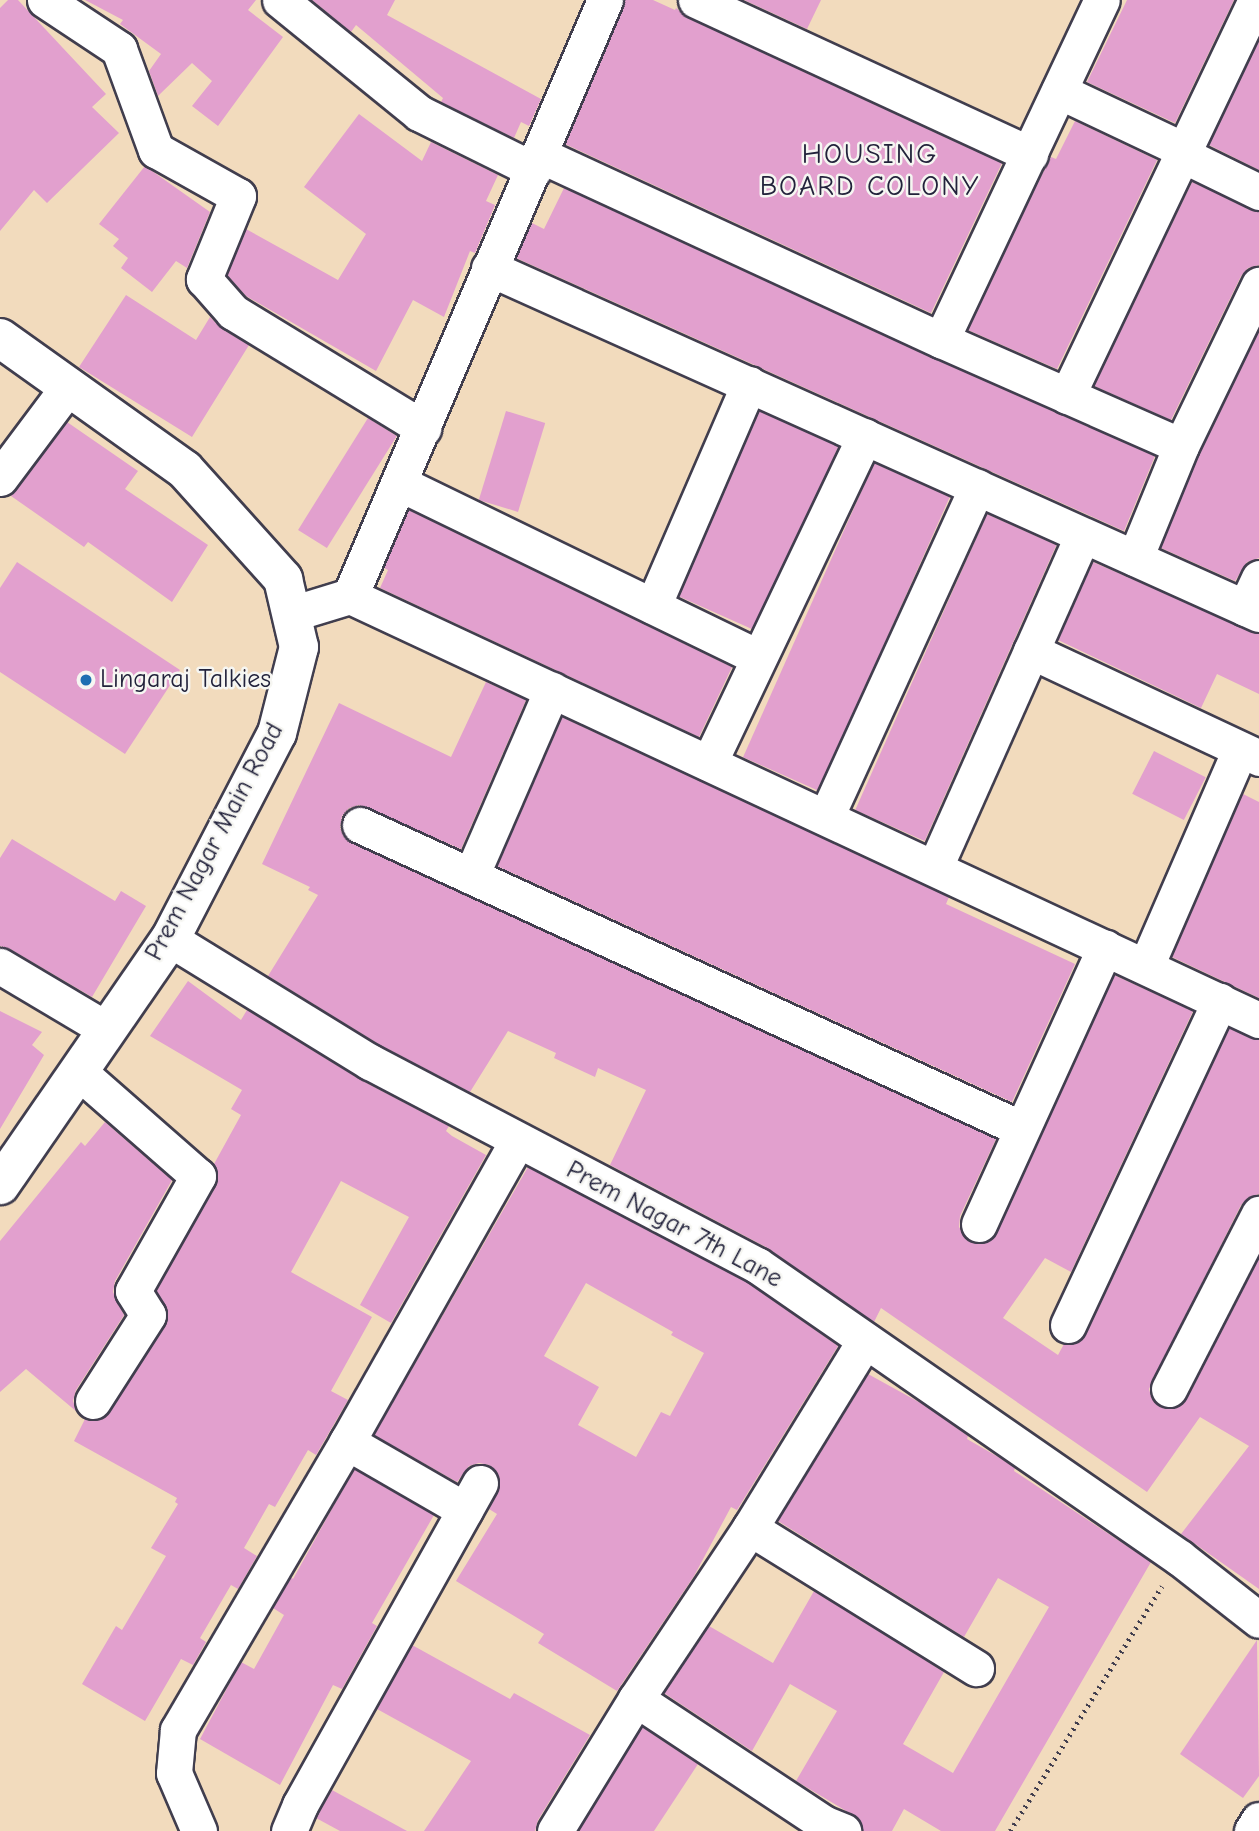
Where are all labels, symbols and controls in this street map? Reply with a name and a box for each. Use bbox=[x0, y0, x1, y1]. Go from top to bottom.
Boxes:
district label: HOUSING BOARD COLONY bbox=[761, 137, 979, 203]
place label: Lingaraj Talkies bbox=[100, 664, 271, 696]
marker: Lingaraj Talkies bbox=[78, 672, 94, 688]
street label: Prem Nagar Main Road bbox=[139, 718, 291, 966]
street label: Prem Nagar 7th Lane bbox=[561, 1155, 787, 1295]

